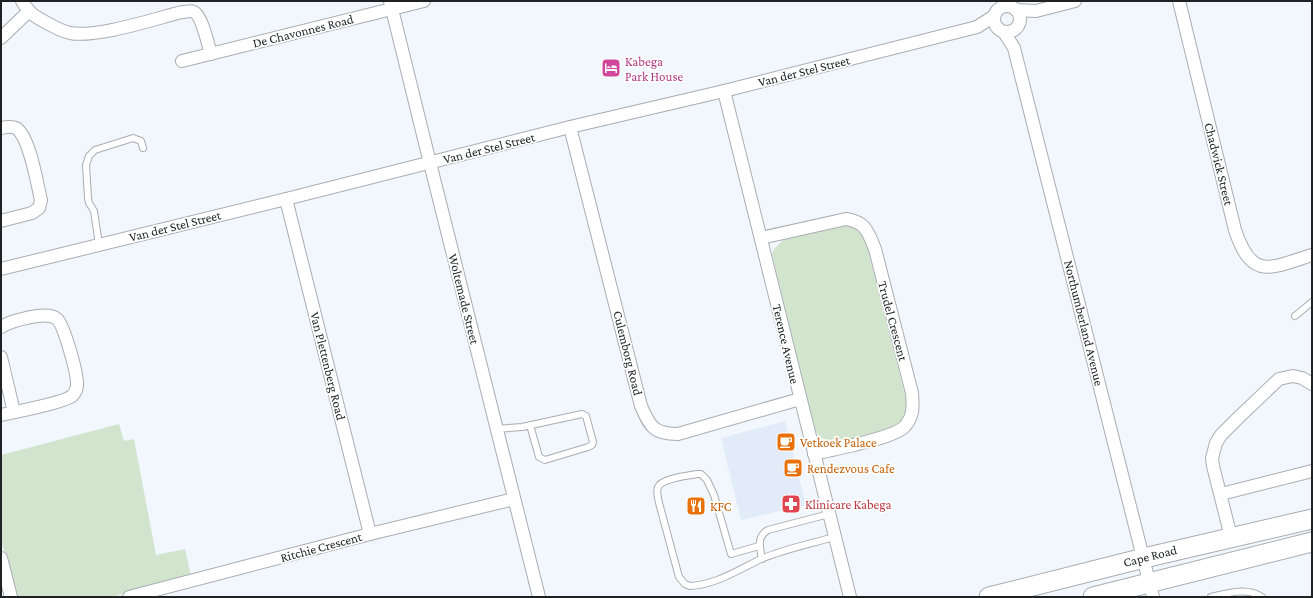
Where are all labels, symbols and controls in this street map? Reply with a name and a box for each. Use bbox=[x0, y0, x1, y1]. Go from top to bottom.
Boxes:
street label: De Chavonnes Road bbox=[251, 11, 355, 51]
street label: Van der Stel Street bbox=[756, 52, 852, 90]
place label: Kabega Park House bbox=[625, 54, 684, 84]
hotel icon: Kabega Park House bbox=[600, 57, 622, 79]
street label: Chadwick Street bbox=[1201, 121, 1237, 208]
street label: Van der Stel Street bbox=[441, 129, 537, 167]
street label: Van der Stel Street bbox=[127, 207, 223, 245]
street label: Woltemade Street bbox=[445, 252, 483, 347]
street label: Northumberland Avenue bbox=[1061, 259, 1107, 388]
street label: Trudel Crescent bbox=[875, 279, 911, 363]
street label: Terence Avenue bbox=[770, 303, 802, 385]
street label: Culemborg Road bbox=[610, 309, 646, 397]
street label: Van Plettenberg Road bbox=[307, 310, 349, 422]
cafe icon: Vetkoek Palace bbox=[775, 431, 797, 453]
place label: Vetkoek Palace bbox=[800, 435, 877, 450]
cafe icon: Rendezvous Cafe bbox=[782, 457, 804, 479]
place label: Rendezvous Cafe bbox=[807, 461, 895, 476]
pharmacy icon: Klinicare Kabega bbox=[780, 493, 802, 515]
restaurant icon: KFC bbox=[685, 495, 707, 517]
place label: Klinicare Kabega bbox=[805, 497, 892, 512]
place label: KFC bbox=[710, 499, 732, 514]
street label: Ritchie Crescent bbox=[279, 529, 364, 565]
street label: Cape Road bbox=[1122, 542, 1179, 570]

